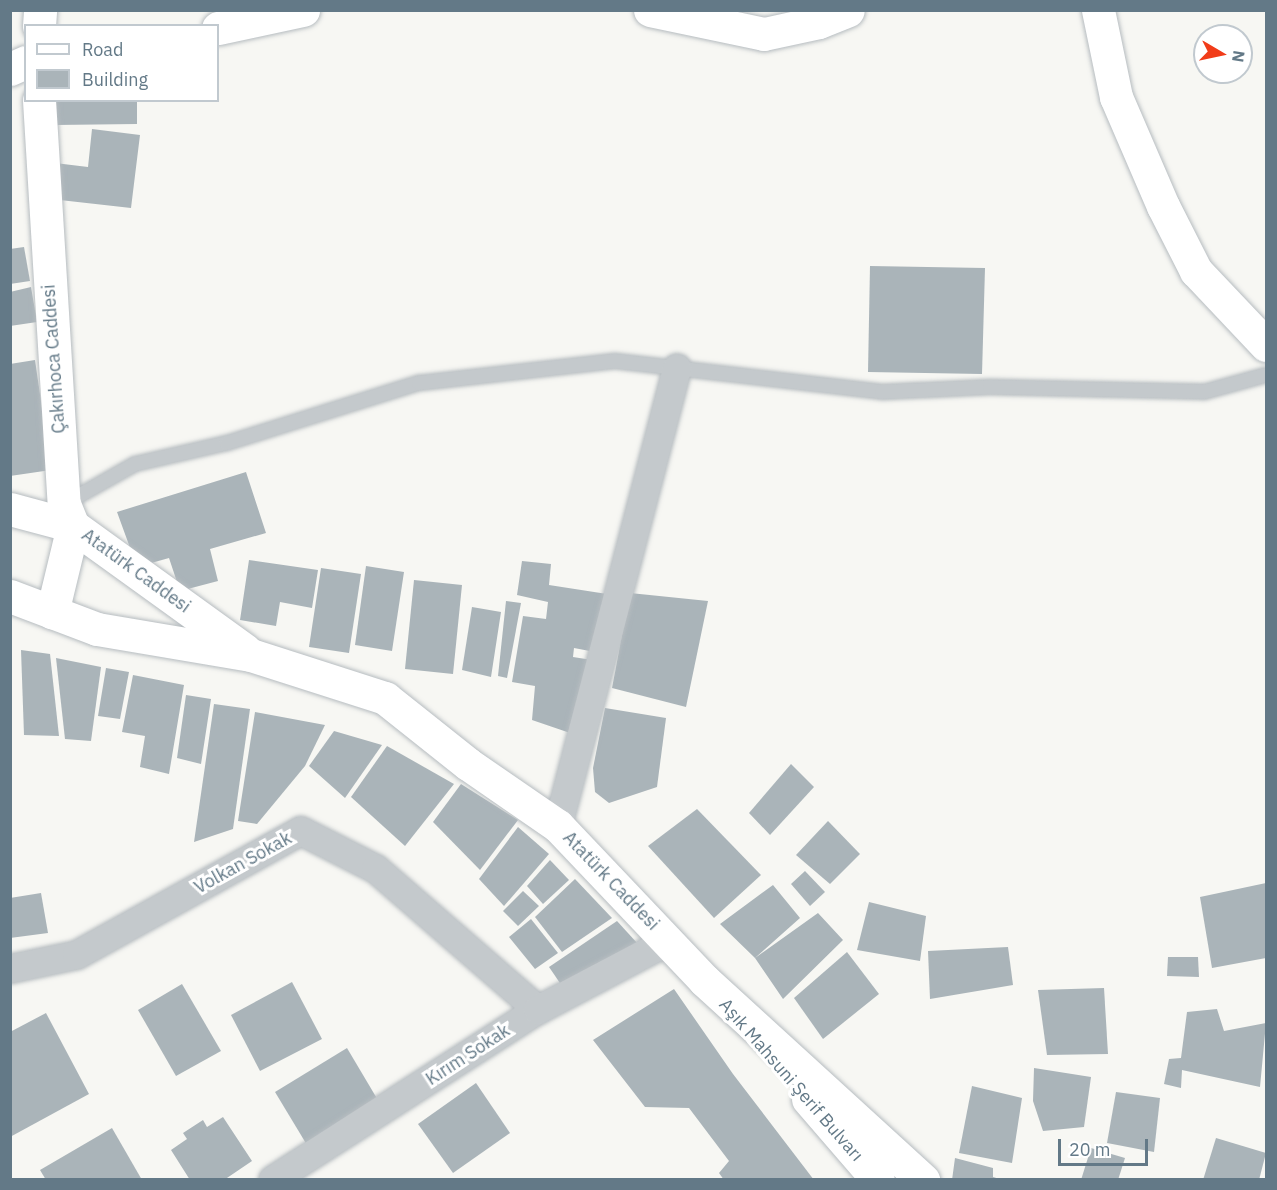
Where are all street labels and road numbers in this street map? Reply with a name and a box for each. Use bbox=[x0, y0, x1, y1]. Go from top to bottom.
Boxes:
street label: Çakırhoca Caddesi bbox=[38, 284, 70, 434]
street label: Atatürk Caddesi bbox=[77, 524, 195, 618]
street label: Volkan Sokak bbox=[191, 827, 295, 899]
street label: Atatürk Caddesi bbox=[558, 827, 664, 935]
street label: Aşık Mahsuni Şerif Bulvarı bbox=[714, 994, 868, 1166]
street label: Kırım Sokak bbox=[422, 1020, 514, 1090]

